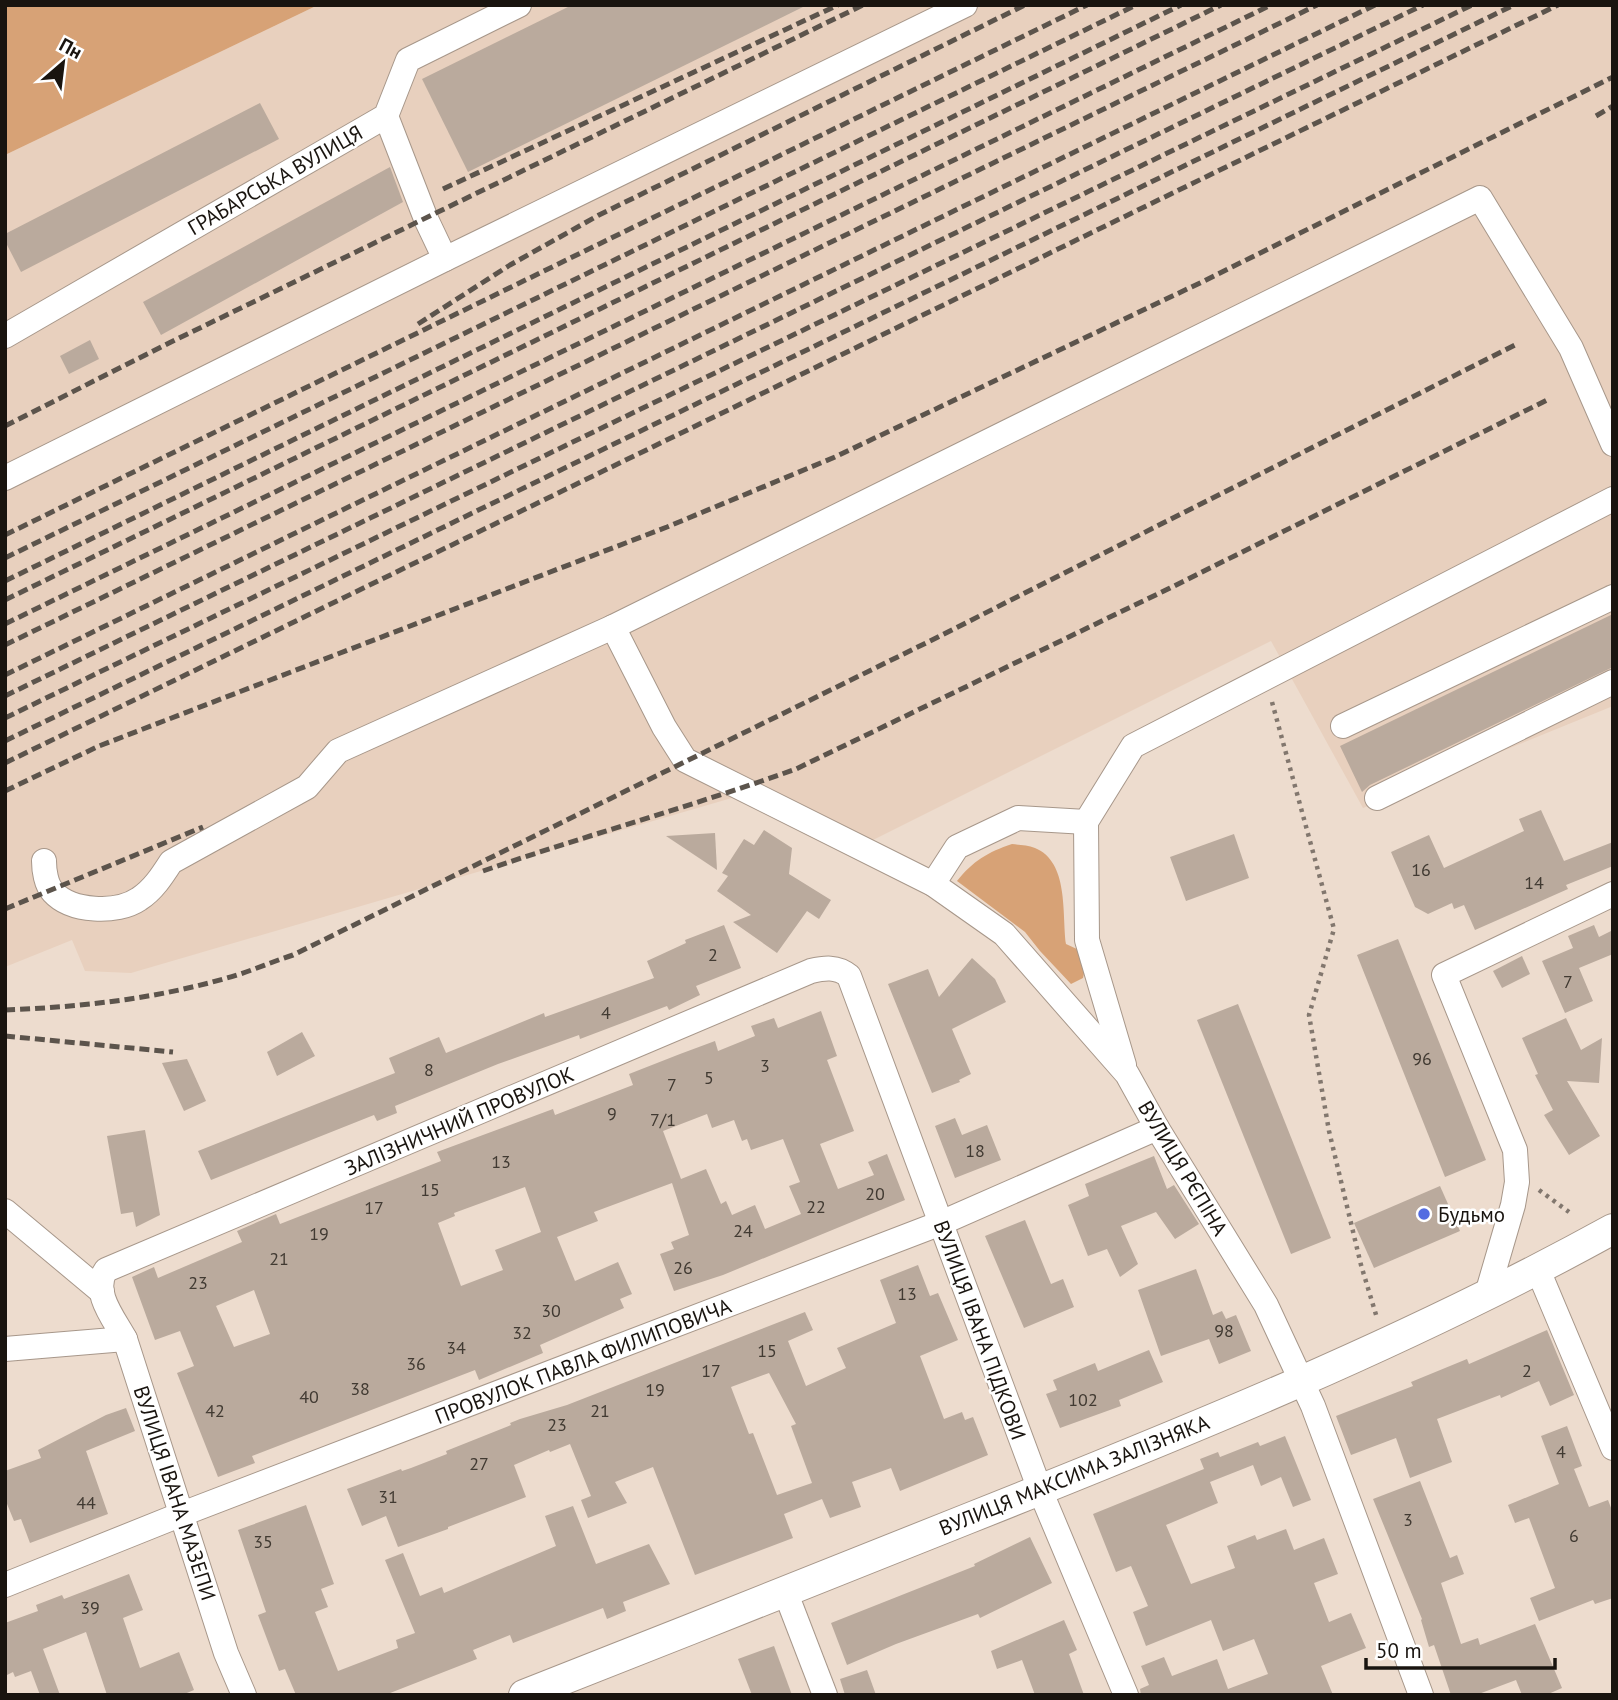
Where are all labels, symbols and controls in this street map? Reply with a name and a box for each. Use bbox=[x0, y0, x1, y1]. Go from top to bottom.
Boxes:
north arrow bbox=[28, 28, 98, 98]
text: Пн bbox=[55, 32, 86, 64]
street label: ГРАБАРСЬКА ВУЛИЦЯ bbox=[183, 119, 367, 241]
house number: 16 bbox=[1411, 858, 1431, 881]
house number: 14 bbox=[1524, 871, 1544, 894]
house number: 2 bbox=[708, 943, 718, 966]
house number: 7 bbox=[1563, 970, 1573, 993]
house number: 4 bbox=[601, 1001, 611, 1024]
house number: 96 bbox=[1412, 1047, 1432, 1070]
house number: 3 bbox=[760, 1054, 770, 1077]
house number: 8 bbox=[424, 1058, 434, 1081]
street label: ЗАЛІЗНИЧНИЙ ПРОВУЛОК bbox=[340, 1060, 578, 1182]
house number: 5 bbox=[704, 1066, 714, 1089]
house number: 7 bbox=[667, 1073, 677, 1096]
street label: ВУЛИЦЯ РЄПІНА bbox=[1132, 1096, 1234, 1241]
house number: 9 bbox=[607, 1102, 617, 1125]
house number: 7/1 bbox=[650, 1108, 676, 1131]
house number: 18 bbox=[965, 1139, 985, 1162]
house number: 13 bbox=[491, 1150, 511, 1173]
house number: 15 bbox=[420, 1178, 440, 1201]
house number: 20 bbox=[865, 1182, 885, 1205]
house number: 22 bbox=[806, 1195, 826, 1218]
house number: 17 bbox=[364, 1196, 384, 1219]
place label: Будьмо bbox=[1438, 1201, 1505, 1228]
marker: Будьмо bbox=[1416, 1206, 1432, 1222]
street label: ВУЛИЦЯ ІВАНА ПІДКОВИ bbox=[928, 1216, 1032, 1444]
house number: 24 bbox=[733, 1219, 753, 1242]
house number: 19 bbox=[309, 1222, 329, 1245]
house number: 21 bbox=[269, 1247, 289, 1270]
house number: 26 bbox=[673, 1256, 693, 1279]
house number: 23 bbox=[188, 1271, 208, 1294]
house number: 13 bbox=[897, 1282, 917, 1305]
street label: ПРОВУЛОК ПАВЛА ФИЛИПОВИЧА bbox=[431, 1292, 736, 1430]
house number: 30 bbox=[541, 1299, 561, 1322]
house number: 98 bbox=[1214, 1319, 1234, 1342]
house number: 32 bbox=[512, 1321, 532, 1344]
house number: 34 bbox=[446, 1336, 466, 1359]
house number: 15 bbox=[757, 1339, 777, 1362]
house number: 36 bbox=[406, 1352, 426, 1375]
house number: 17 bbox=[701, 1359, 721, 1382]
house number: 2 bbox=[1522, 1359, 1532, 1382]
house number: 38 bbox=[350, 1377, 370, 1400]
house number: 19 bbox=[645, 1378, 665, 1401]
street label: ВУЛИЦЯ ІВАНА МАЗЕПИ bbox=[128, 1382, 222, 1604]
house number: 40 bbox=[299, 1385, 319, 1408]
house number: 102 bbox=[1068, 1388, 1098, 1411]
house number: 42 bbox=[205, 1399, 225, 1422]
house number: 21 bbox=[590, 1399, 610, 1422]
street label: ВУЛИЦЯ МАКСИМА ЗАЛІЗНЯКА bbox=[935, 1408, 1214, 1542]
house number: 23 bbox=[547, 1413, 567, 1436]
house number: 4 bbox=[1556, 1440, 1566, 1463]
house number: 27 bbox=[469, 1452, 489, 1475]
house number: 31 bbox=[378, 1485, 398, 1508]
house number: 44 bbox=[76, 1491, 96, 1514]
house number: 3 bbox=[1403, 1508, 1413, 1531]
house number: 6 bbox=[1569, 1524, 1579, 1547]
house number: 35 bbox=[253, 1530, 273, 1553]
house number: 39 bbox=[80, 1596, 100, 1619]
scale bar bbox=[1366, 1626, 1555, 1670]
text: 50 m bbox=[1376, 1637, 1422, 1664]

